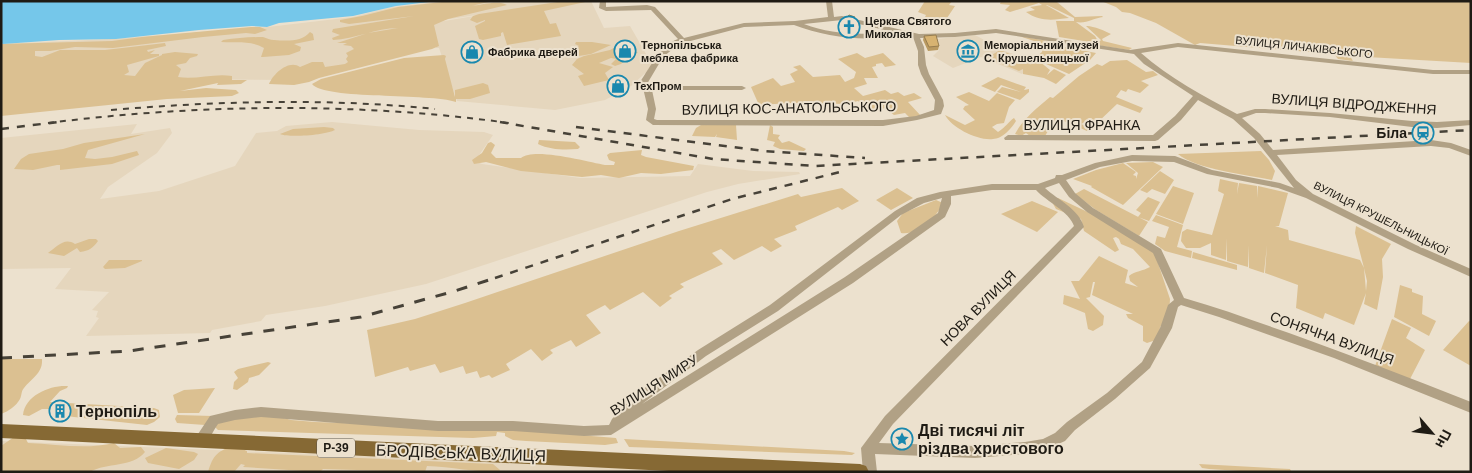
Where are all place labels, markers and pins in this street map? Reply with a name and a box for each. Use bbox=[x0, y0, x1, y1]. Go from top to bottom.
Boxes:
church icon: Церква Святого Миколая bbox=[837, 15, 861, 39]
place label: Церква Святого Миколая bbox=[865, 15, 952, 40]
shop icon: Тернопільська меблева фабрика bbox=[613, 39, 637, 63]
place label: Тернопільська меблева фабрика bbox=[641, 39, 739, 64]
museum icon: Меморіальний музей С. Крушельницької bbox=[956, 39, 980, 63]
place label: Меморіальний музей С. Крушельницької bbox=[984, 39, 1099, 64]
shop icon: Фабрика дверей bbox=[460, 40, 484, 64]
place label: Фабрика дверей bbox=[488, 46, 578, 58]
shop icon: ТехПром bbox=[606, 74, 630, 98]
place label: ТехПром bbox=[634, 80, 682, 92]
station icon: Біла bbox=[1411, 121, 1435, 145]
place label: Біла bbox=[1376, 125, 1407, 141]
building icon: Тернопіль bbox=[48, 399, 72, 423]
place label: Тернопіль bbox=[76, 403, 157, 420]
place label: Дві тисячі літ різдва христового bbox=[918, 422, 1064, 457]
place icon: Дві тисячі літ різдва христового bbox=[890, 427, 914, 451]

